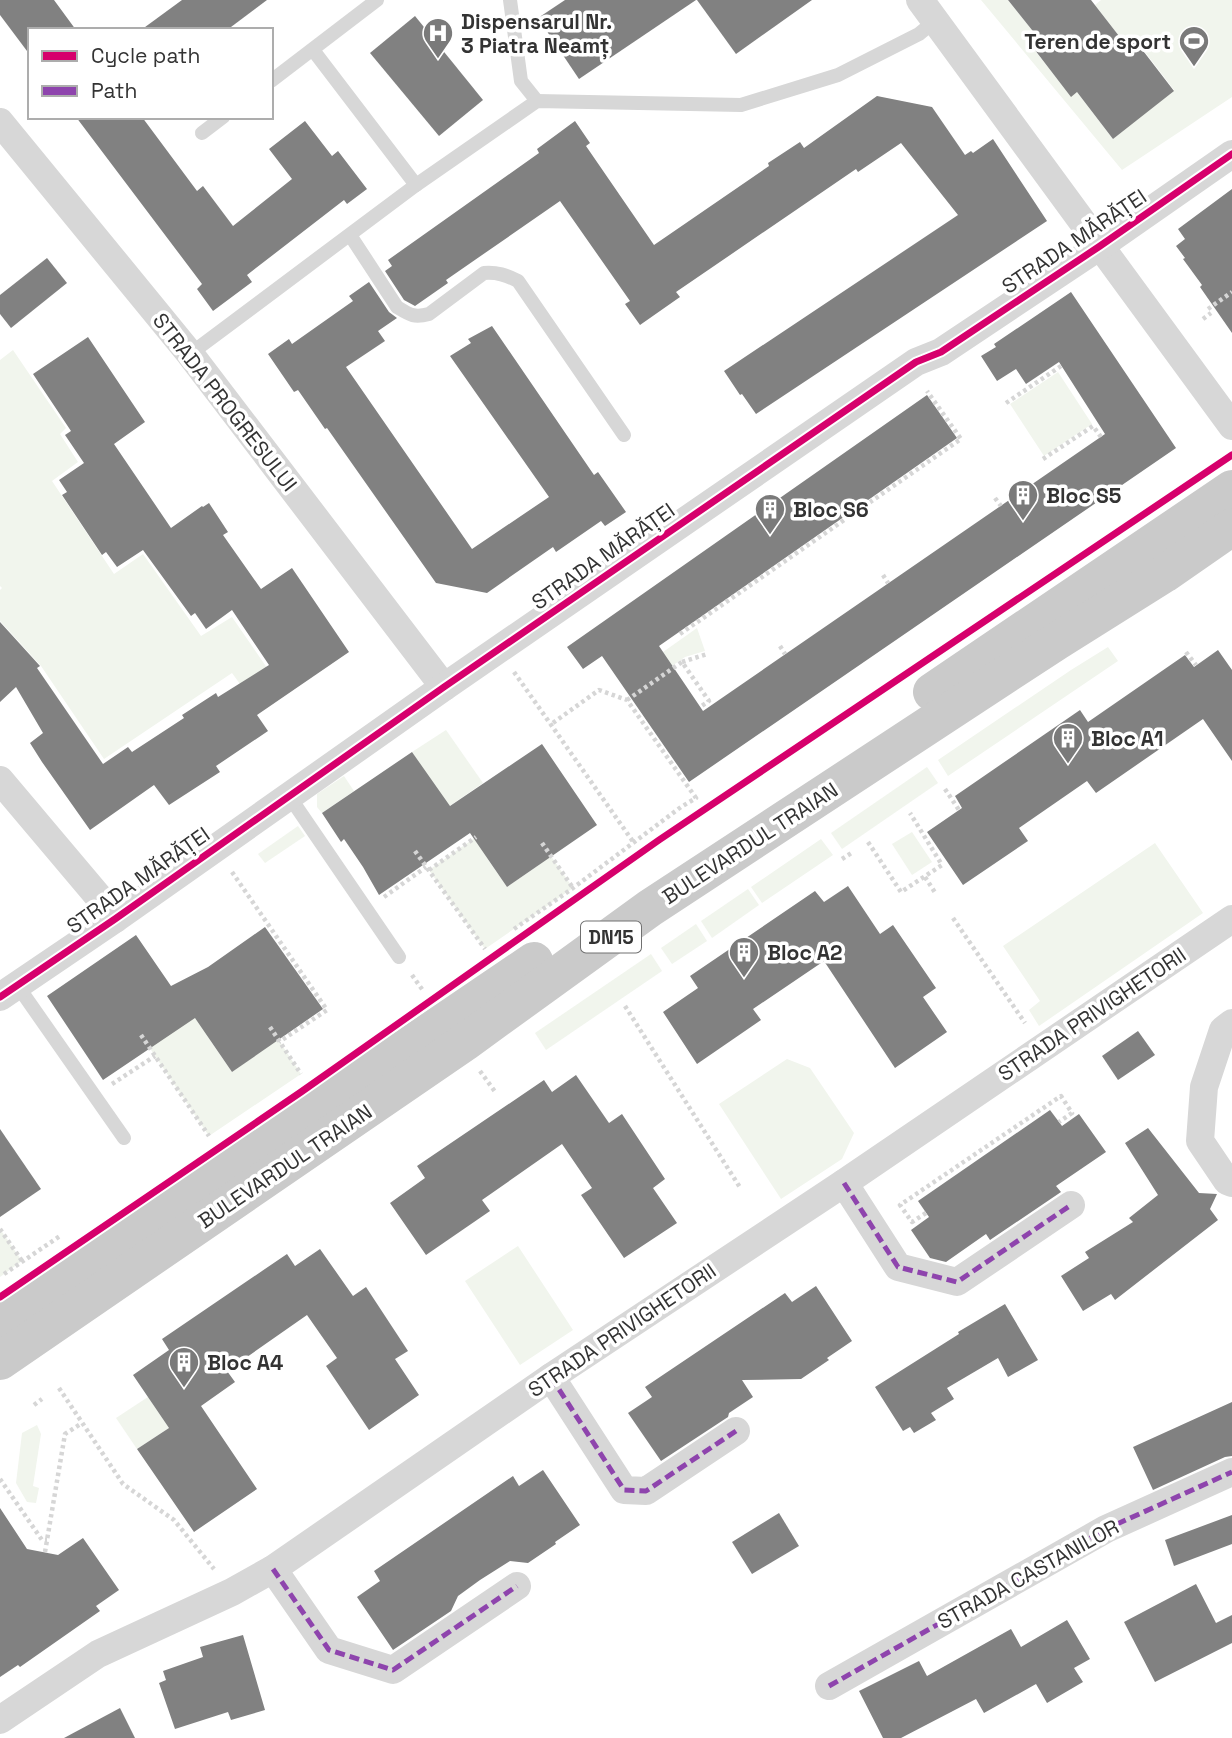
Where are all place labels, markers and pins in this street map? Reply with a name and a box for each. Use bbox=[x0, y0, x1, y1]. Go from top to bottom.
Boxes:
place label: Dispensarul Nr. 3 Piatra Neamț bbox=[461, 8, 612, 60]
hospital icon: Dispensarul Nr. 3 Piatra Neamț bbox=[421, 16, 455, 60]
sports icon: Teren de sport bbox=[1177, 24, 1211, 68]
place label: Teren de sport bbox=[1024, 28, 1171, 55]
building icon: Bloc S5 bbox=[1006, 478, 1040, 522]
place label: Bloc S5 bbox=[1046, 482, 1121, 509]
building icon: Bloc S6 bbox=[753, 492, 787, 536]
place label: Bloc S6 bbox=[793, 496, 869, 523]
building icon: Bloc A1 bbox=[1051, 721, 1085, 765]
place label: Bloc A1 bbox=[1091, 725, 1164, 752]
building icon: Bloc A2 bbox=[727, 935, 761, 979]
place label: Bloc A2 bbox=[767, 939, 843, 966]
building icon: Bloc A4 bbox=[167, 1345, 201, 1389]
place label: Bloc A4 bbox=[207, 1349, 283, 1376]

